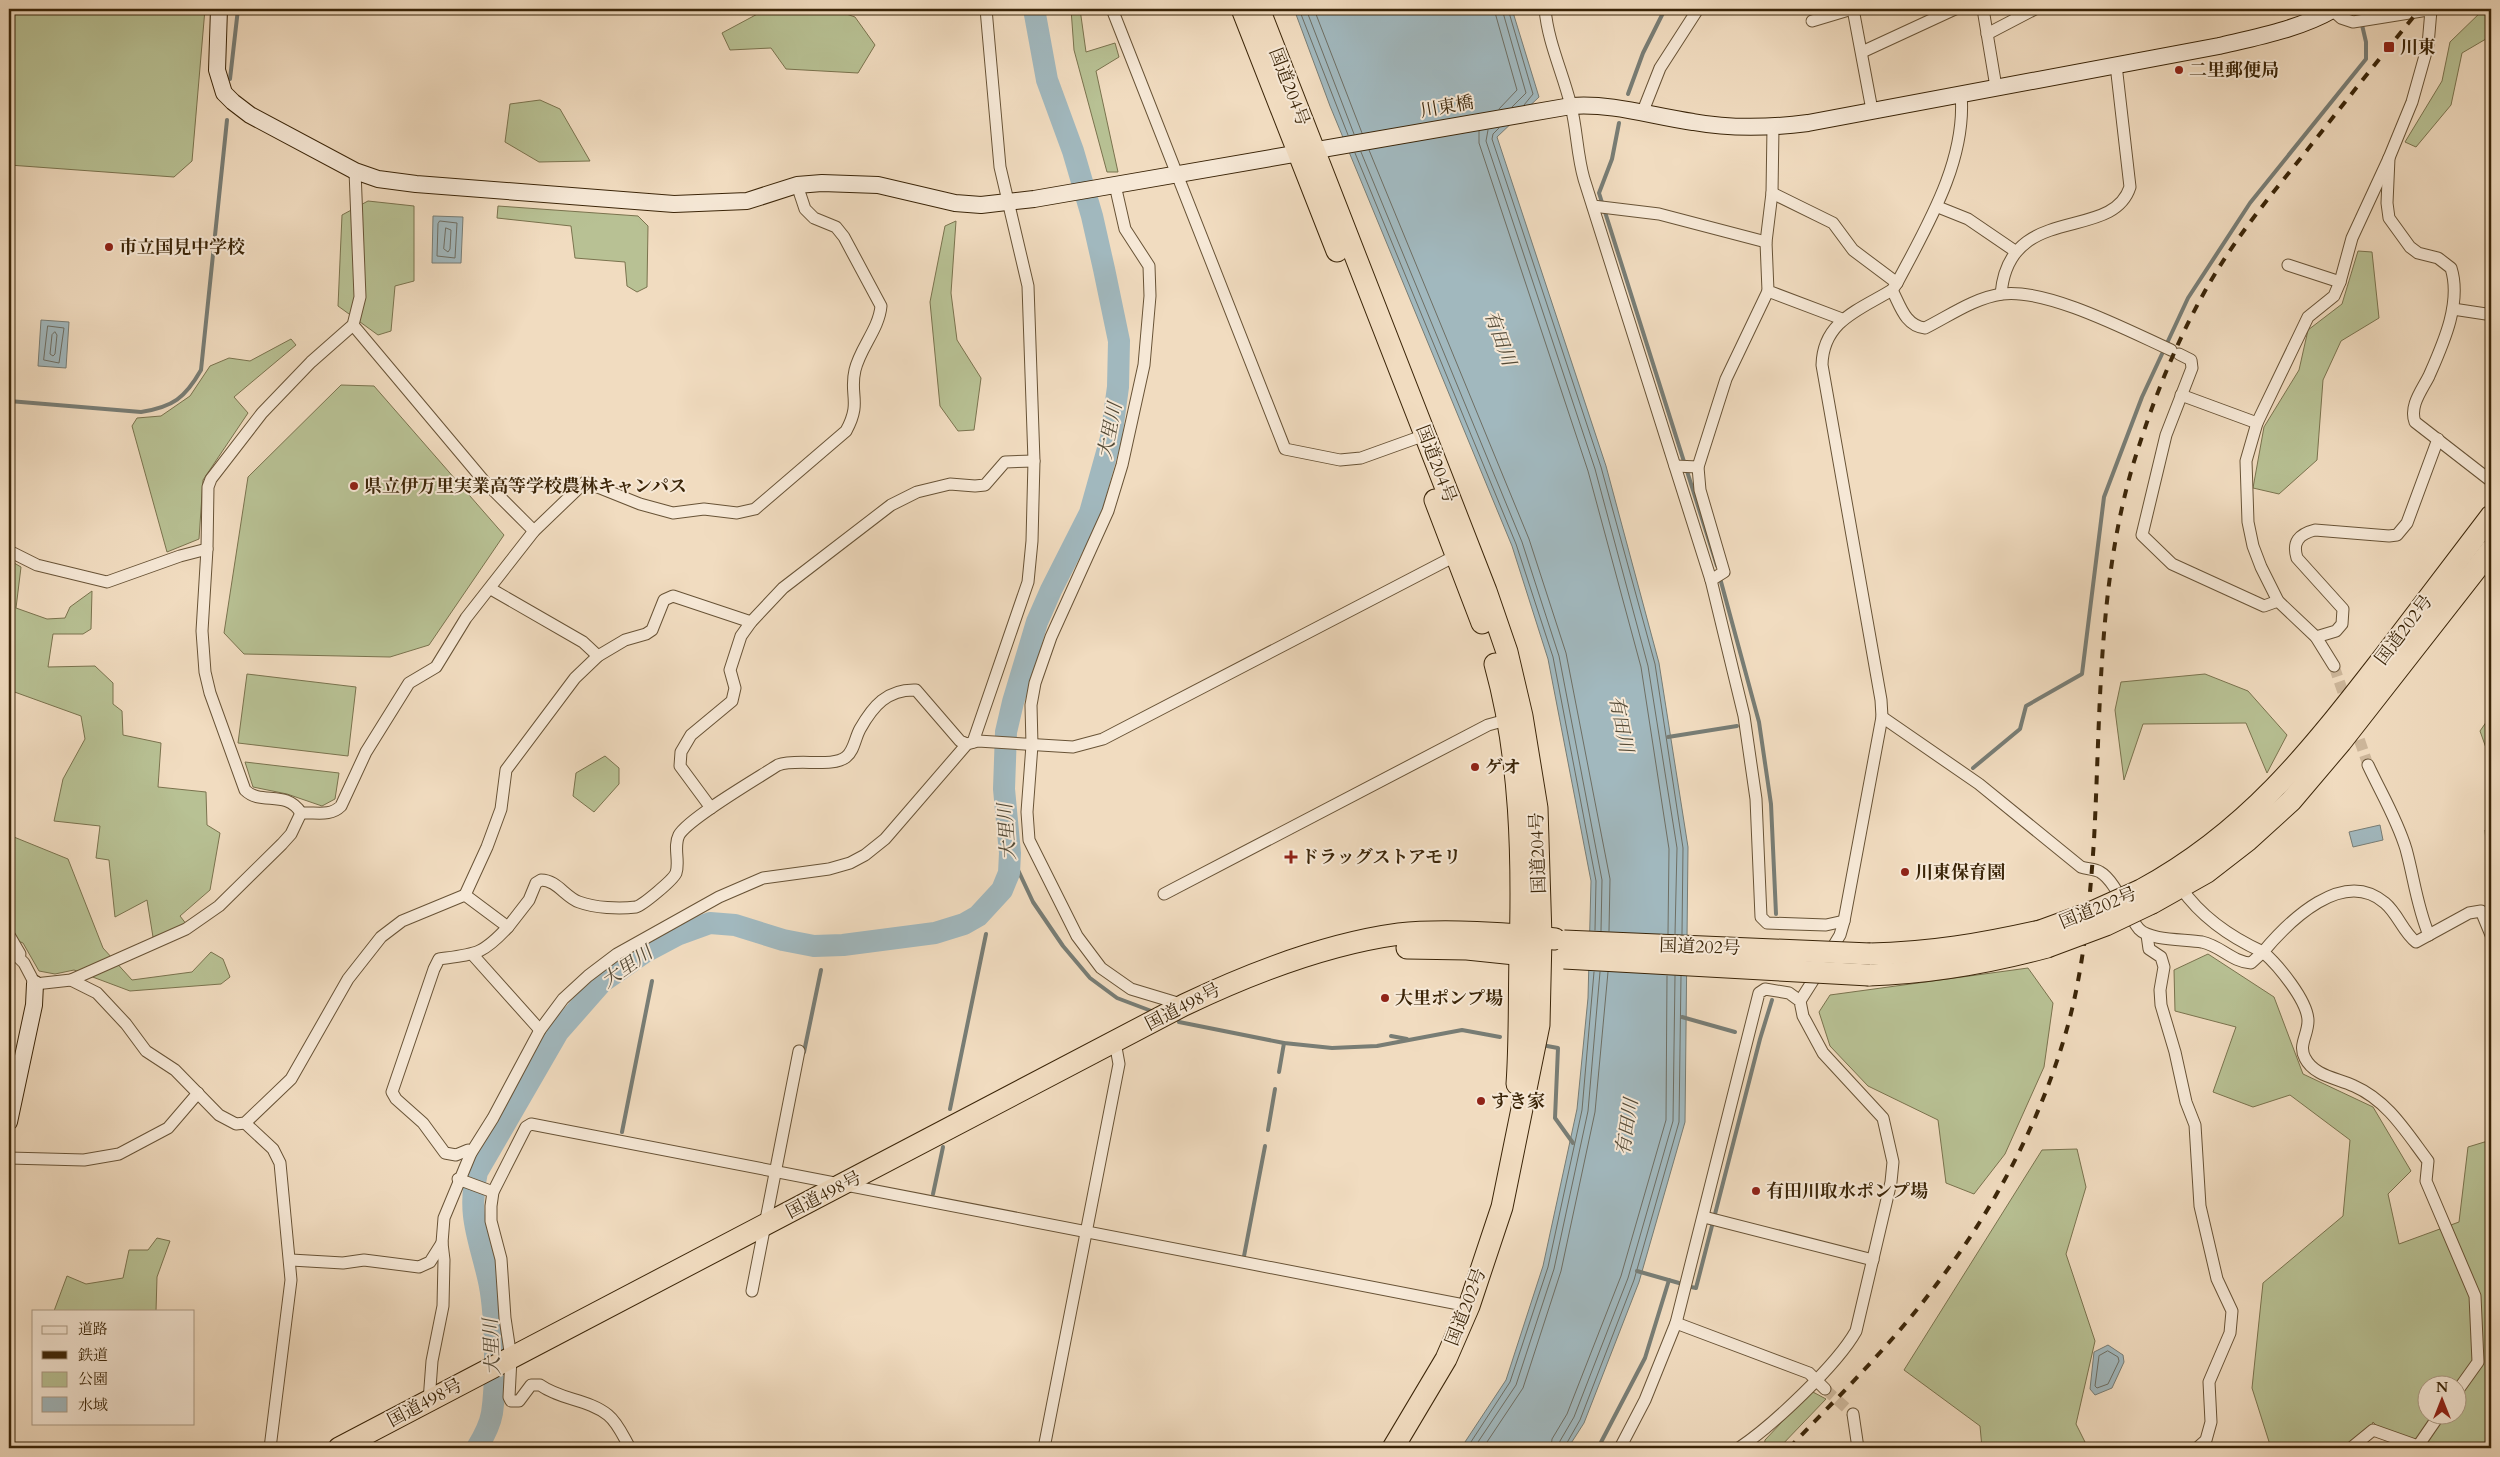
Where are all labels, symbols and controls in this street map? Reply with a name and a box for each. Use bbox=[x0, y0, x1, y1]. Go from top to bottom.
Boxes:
place label: 川東 bbox=[2400, 35, 2436, 60]
marker: 川東 bbox=[2382, 40, 2396, 54]
street label: 国道204号 bbox=[1263, 44, 1315, 130]
place label: 二里郵便局 bbox=[2189, 58, 2279, 83]
marker: 二里郵便局 bbox=[2173, 64, 2185, 76]
street label: 川東橋 bbox=[1418, 90, 1476, 124]
place label: 市立国見中学校 bbox=[119, 235, 245, 260]
marker: 市立国見中学校 bbox=[103, 241, 115, 253]
water label: 有田川 bbox=[1478, 307, 1523, 371]
water label: 大里川 bbox=[1092, 399, 1129, 461]
street label: 国道204号 bbox=[1410, 421, 1462, 507]
place label: 県立伊万里実業高等学校農林キャンパス bbox=[364, 474, 687, 499]
marker: 県立伊万里実業高等学校農林キャンパス bbox=[348, 480, 360, 492]
street label: 国道202号 bbox=[2369, 590, 2439, 670]
water label: 有田川 bbox=[1603, 694, 1640, 756]
place label: ゲオ bbox=[1485, 755, 1521, 780]
marker: ゲオ bbox=[1469, 761, 1481, 773]
water label: 大里川 bbox=[992, 801, 1022, 861]
street label: 国道204号 bbox=[1524, 812, 1552, 894]
place label: ドラッグストアモリ bbox=[1301, 845, 1461, 870]
marker: ドラッグストアモリ bbox=[1285, 851, 1297, 863]
place label: 川東保育園 bbox=[1915, 860, 2005, 885]
marker: 川東保育園 bbox=[1899, 866, 1911, 878]
street label: 国道202号 bbox=[2055, 881, 2141, 935]
street label: 国道202号 bbox=[1659, 933, 1741, 961]
water label: 大里川 bbox=[596, 939, 659, 994]
street label: 国道498号 bbox=[1141, 977, 1225, 1037]
place label: 大里ポンプ場 bbox=[1395, 986, 1503, 1011]
marker: 大里ポンプ場 bbox=[1379, 992, 1391, 1004]
place label: すき家 bbox=[1491, 1089, 1545, 1114]
marker: すき家 bbox=[1475, 1095, 1487, 1107]
water label: 有田川 bbox=[1610, 1095, 1645, 1157]
street label: 国道498号 bbox=[782, 1165, 866, 1225]
place label: 有田川取水ポンプ場 bbox=[1766, 1179, 1928, 1204]
marker: 有田川取水ポンプ場 bbox=[1750, 1185, 1762, 1197]
street label: 国道202号 bbox=[1440, 1264, 1492, 1350]
legend bbox=[32, 1310, 195, 1424]
water label: 大里川 bbox=[477, 1316, 506, 1376]
text: 道路 bbox=[78, 1319, 108, 1339]
text: 鉄道 bbox=[78, 1345, 108, 1365]
text: 公園 bbox=[78, 1369, 108, 1389]
street label: 国道498号 bbox=[383, 1373, 467, 1433]
north arrow bbox=[2418, 1374, 2468, 1424]
text: N bbox=[2436, 1378, 2448, 1397]
text: 水域 bbox=[78, 1395, 108, 1415]

